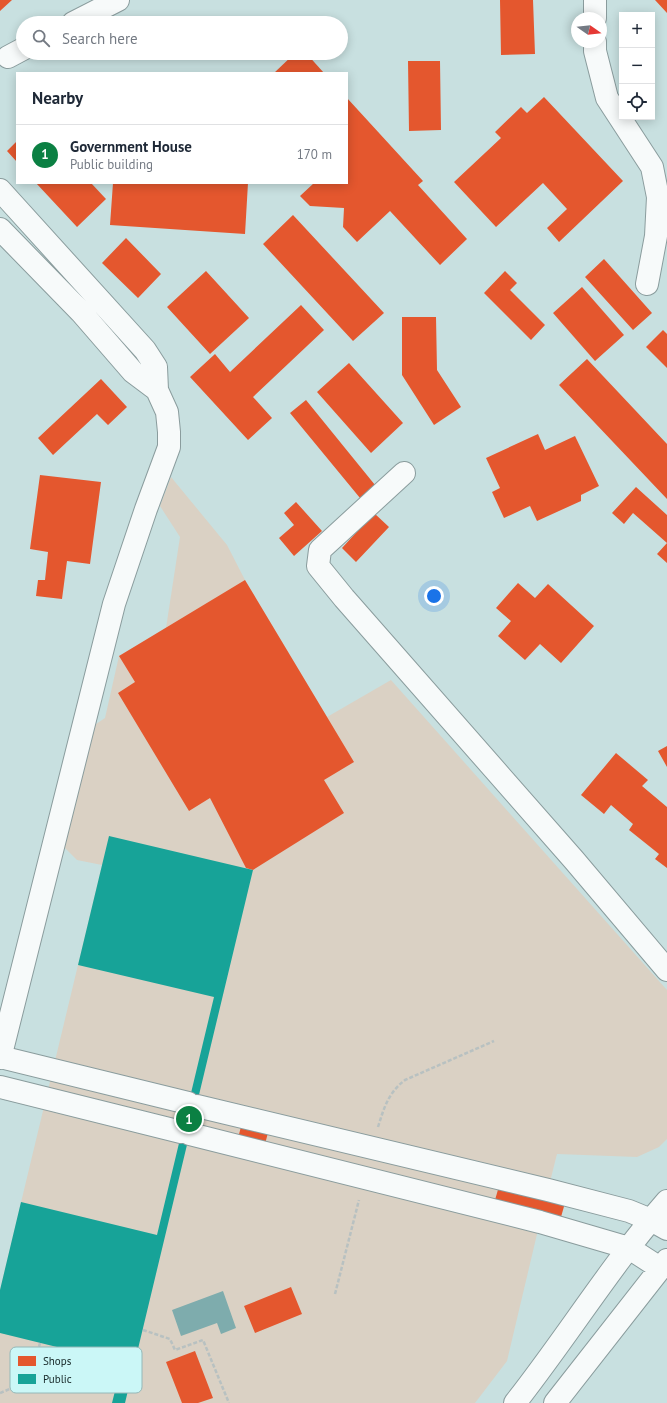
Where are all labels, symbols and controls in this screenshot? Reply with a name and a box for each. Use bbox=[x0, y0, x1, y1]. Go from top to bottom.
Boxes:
north arrow bbox=[571, 12, 607, 48]
map controls bbox=[619, 12, 655, 120]
button: + bbox=[619, 12, 655, 48]
search box bbox=[16, 16, 348, 60]
icon: search bbox=[30, 27, 52, 49]
text: Search here bbox=[62, 29, 138, 48]
button: − bbox=[619, 48, 655, 84]
button: locate bbox=[619, 84, 655, 120]
text: Nearby bbox=[32, 87, 83, 109]
text: Government House bbox=[70, 137, 192, 156]
text: 1 bbox=[41, 146, 49, 163]
text: 170 m bbox=[297, 146, 332, 163]
text: Public building bbox=[70, 156, 153, 173]
your location bbox=[424, 586, 444, 606]
pin: 1 bbox=[176, 1104, 202, 1134]
legend bbox=[10, 1347, 142, 1393]
text: Shops bbox=[43, 1354, 72, 1368]
text: Public bbox=[43, 1372, 72, 1386]

